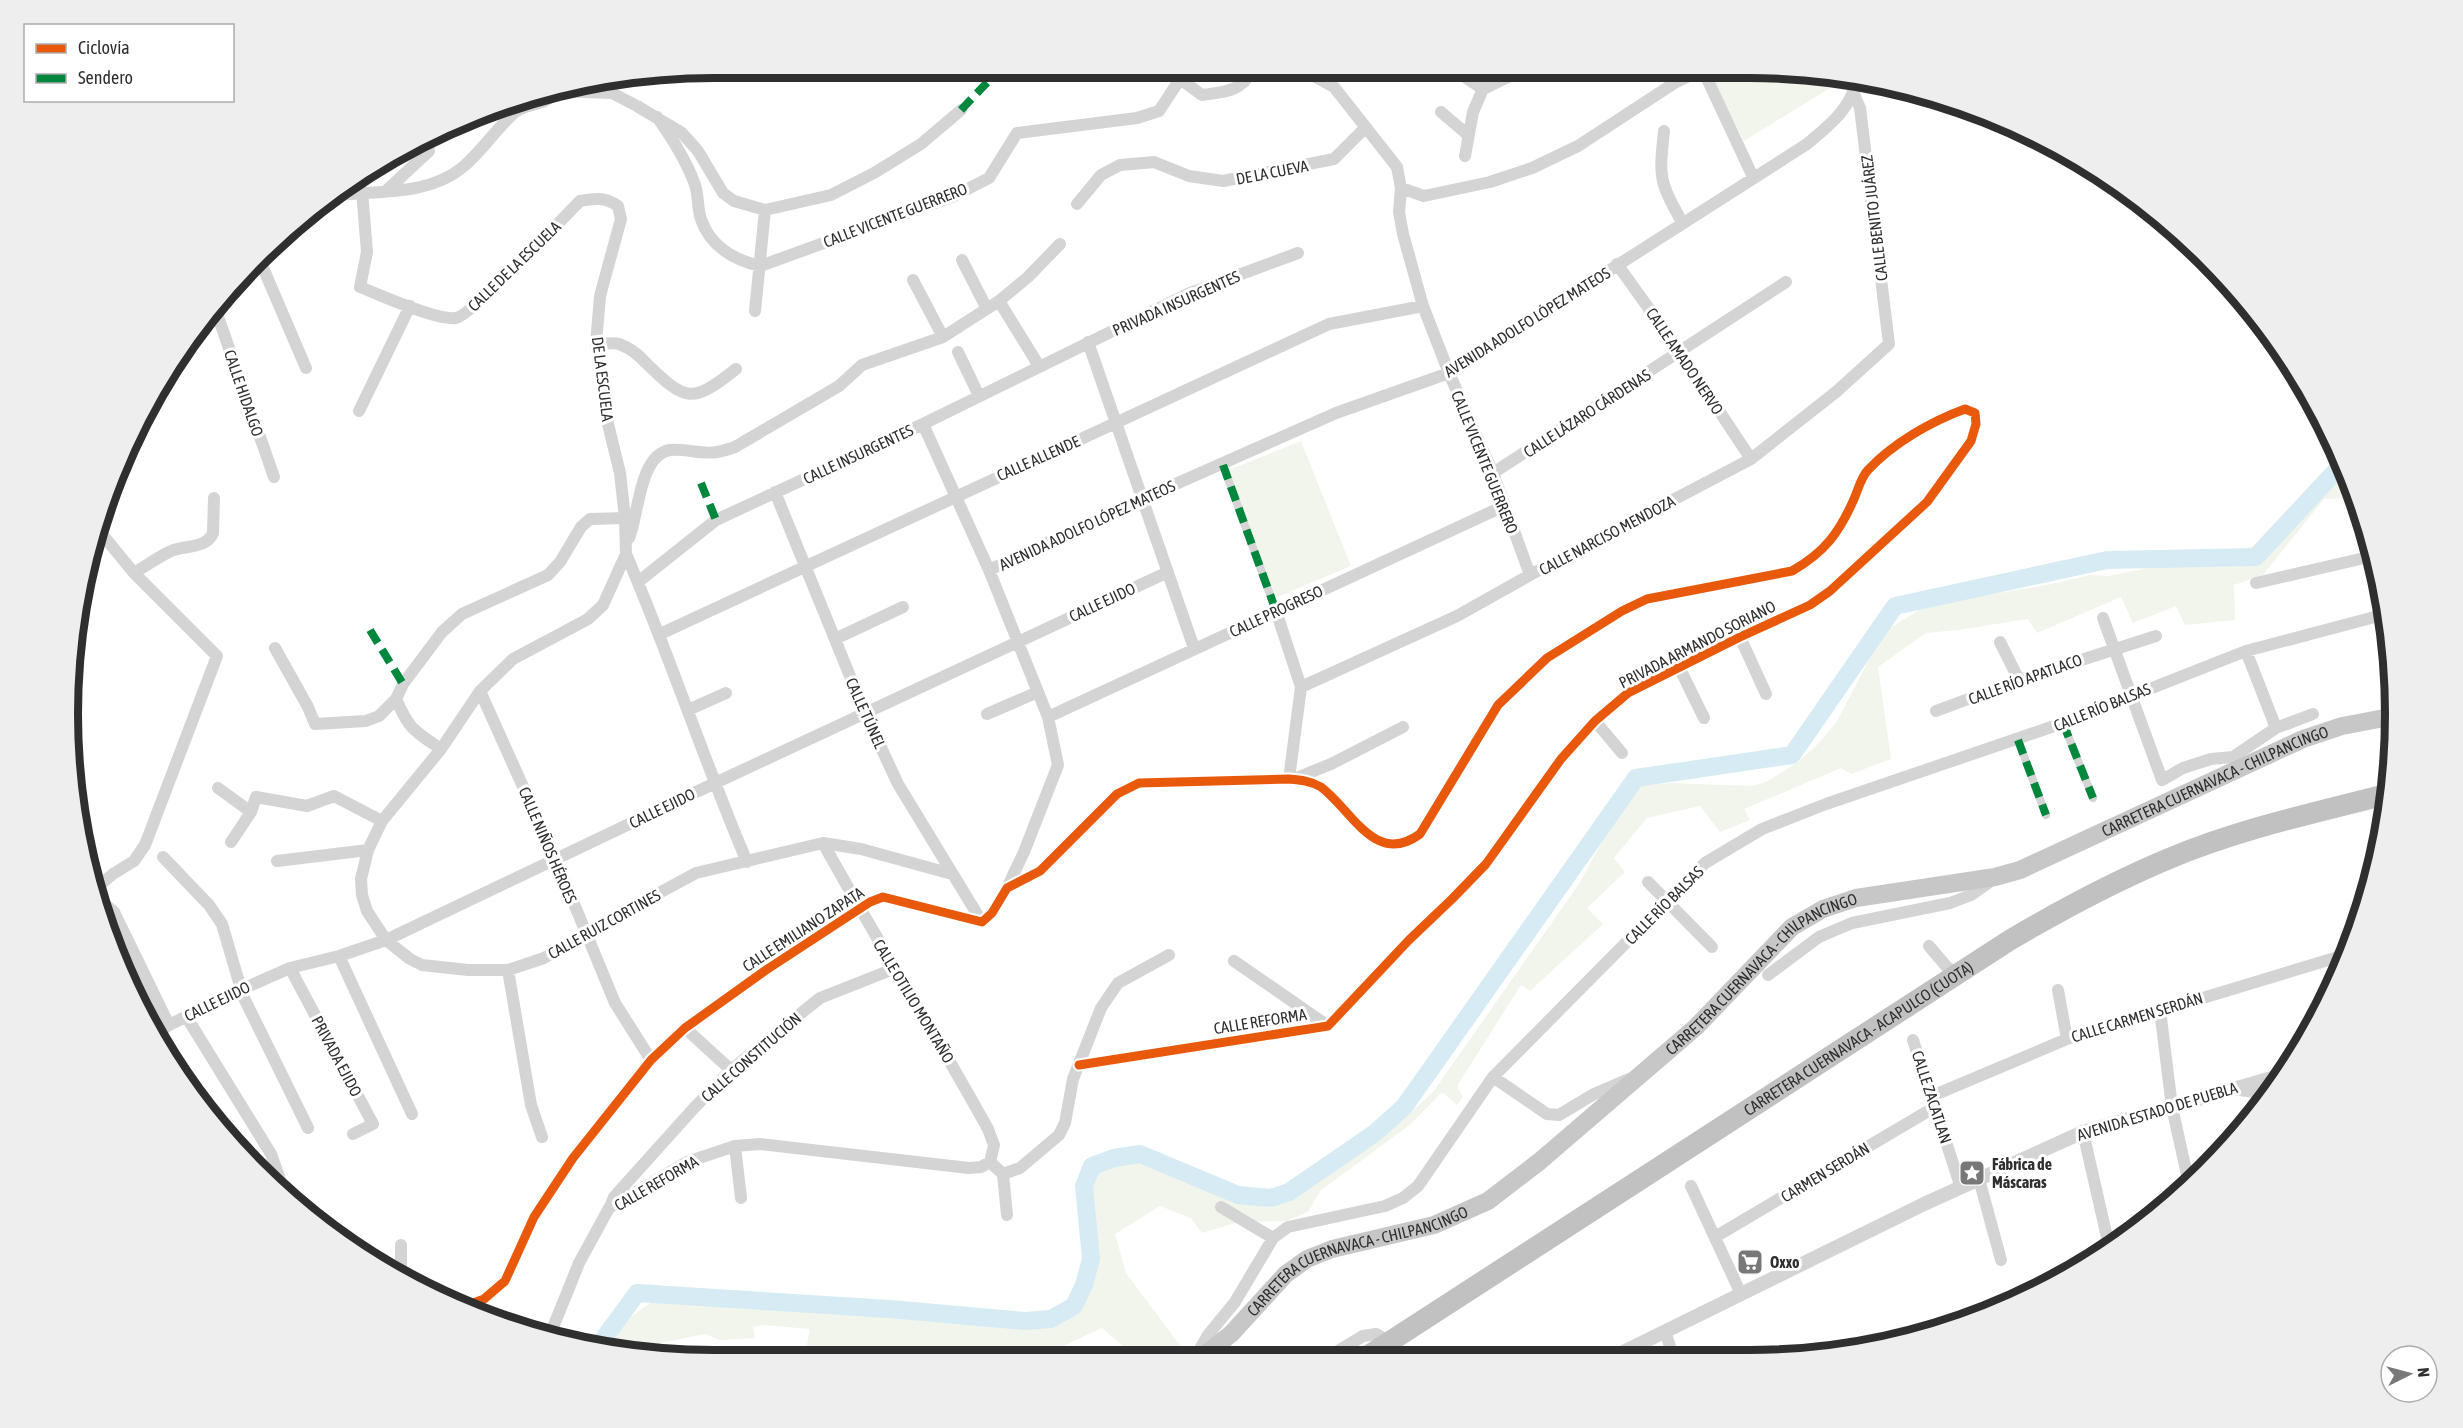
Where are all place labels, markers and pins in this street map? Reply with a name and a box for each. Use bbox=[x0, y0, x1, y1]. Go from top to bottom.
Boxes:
place label: Fábrica de Máscaras bbox=[1992, 1155, 2052, 1191]
place icon: Fábrica de Máscaras bbox=[1957, 1158, 1987, 1188]
supermarket icon: Oxxo bbox=[1735, 1247, 1765, 1277]
place label: Oxxo bbox=[1770, 1253, 1800, 1271]

